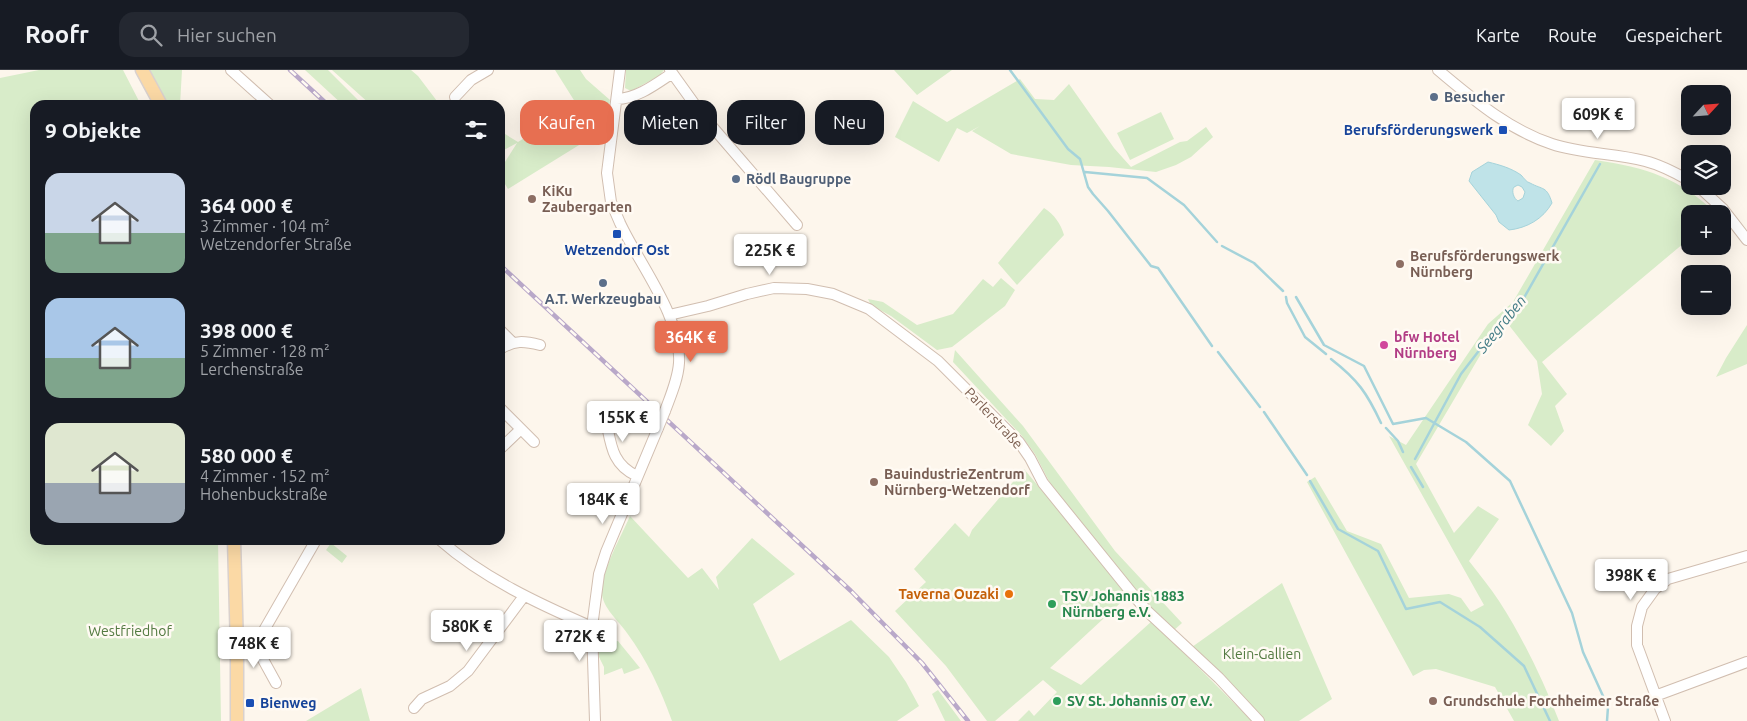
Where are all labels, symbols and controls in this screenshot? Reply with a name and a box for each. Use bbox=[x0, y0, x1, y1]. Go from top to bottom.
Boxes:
search box bbox=[119, 12, 469, 57]
text: Roofr bbox=[25, 21, 89, 48]
icon: search bbox=[137, 21, 165, 49]
text: Hier suchen bbox=[177, 24, 277, 46]
text: Karte bbox=[1476, 25, 1520, 45]
text: Route bbox=[1548, 25, 1597, 45]
text: Gespeichert bbox=[1625, 25, 1722, 45]
north arrow bbox=[1681, 85, 1731, 135]
map controls bbox=[1681, 85, 1731, 315]
place label: Besucher bbox=[1444, 89, 1505, 105]
marker: Besucher bbox=[1428, 91, 1440, 103]
pin: 609K € bbox=[1557, 98, 1639, 140]
chip: Kaufen bbox=[520, 100, 614, 145]
chip: Mieten bbox=[624, 100, 717, 145]
chip: Filter bbox=[727, 100, 805, 145]
chip: Neu bbox=[815, 100, 884, 145]
text: 609K € bbox=[1573, 105, 1623, 123]
icon: filters bbox=[462, 116, 490, 144]
text: 9 Objekte bbox=[45, 118, 141, 142]
place label: Berufsförderungswerk bbox=[1344, 122, 1493, 138]
marker: Berufsförderungswerk bbox=[1497, 124, 1509, 136]
button: layers bbox=[1681, 145, 1731, 195]
place label: Rödl Baugruppe bbox=[746, 171, 851, 187]
marker: Rödl Baugruppe bbox=[730, 173, 742, 185]
place label: KiKu Zaubergarten bbox=[542, 183, 632, 215]
icon: home bbox=[85, 193, 145, 253]
text: 364 000 € bbox=[200, 193, 293, 217]
marker: KiKu Zaubergarten bbox=[526, 193, 538, 205]
button: + bbox=[1681, 205, 1731, 255]
text: 3 Zimmer · 104 m² bbox=[200, 217, 330, 235]
marker: Wetzendorf Ost bbox=[611, 228, 623, 240]
pin: 225K € bbox=[729, 234, 811, 276]
text: Wetzendorfer Straße bbox=[200, 235, 352, 253]
text: 225K € bbox=[745, 241, 795, 259]
place label: Wetzendorf Ost bbox=[564, 242, 670, 258]
place label: Berufsförderungswerk Nürnberg bbox=[1410, 248, 1559, 280]
marker: Berufsförderungswerk Nürnberg bbox=[1394, 258, 1406, 270]
button: − bbox=[1681, 265, 1731, 315]
marker: A.T. Werkzeugbau bbox=[597, 277, 609, 289]
place label: A.T. Werkzeugbau bbox=[545, 291, 661, 307]
water label: Seegraben bbox=[1472, 292, 1529, 357]
icon: home bbox=[85, 318, 145, 378]
text: 398 000 € bbox=[200, 318, 293, 342]
pin: 364K € bbox=[650, 320, 732, 363]
text: 364K € bbox=[666, 328, 716, 346]
place label: bfw Hotel Nürnberg bbox=[1394, 329, 1459, 361]
marker: bfw Hotel Nürnberg bbox=[1378, 339, 1390, 351]
text: 5 Zimmer · 128 m² bbox=[200, 342, 330, 360]
text: Lerchenstraße bbox=[200, 360, 304, 378]
street label: Parlerstraße bbox=[962, 384, 1026, 452]
pin: 155K € bbox=[582, 400, 664, 443]
text: 155K € bbox=[598, 408, 648, 426]
icon: home bbox=[85, 443, 145, 503]
text: 580 000 € bbox=[200, 443, 293, 467]
place label: BauindustrieZentrum Nürnberg-Wetzendorf bbox=[884, 466, 1030, 498]
text: 4 Zimmer · 152 m² bbox=[200, 467, 330, 485]
marker: BauindustrieZentrum Nürnberg-Wetzendorf bbox=[868, 476, 880, 488]
pin: 184K € bbox=[562, 482, 644, 525]
text: Hohenbuckstraße bbox=[200, 485, 328, 503]
text: 184K € bbox=[578, 490, 628, 508]
pin: 398K € bbox=[1590, 558, 1672, 601]
text: 398K € bbox=[1606, 566, 1656, 584]
place label: Taverna Ouzaki bbox=[899, 586, 999, 602]
marker: Taverna Ouzaki bbox=[1003, 588, 1015, 600]
place label: TSV Johannis 1883 Nürnberg e.V. bbox=[1062, 588, 1185, 620]
marker: TSV Johannis 1883 Nürnberg e.V. bbox=[1046, 598, 1058, 610]
pin: 580K € bbox=[426, 610, 508, 652]
text: 580K € bbox=[442, 617, 492, 635]
pin: 272K € bbox=[539, 620, 621, 662]
park label: Westfriedhof bbox=[88, 623, 172, 639]
pin: 748K € bbox=[213, 626, 295, 669]
text: 272K € bbox=[555, 627, 605, 645]
text: 748K € bbox=[229, 634, 279, 652]
park label: Klein-Gallien bbox=[1223, 646, 1301, 662]
place label: SV St. Johannis 07 e.V. bbox=[1067, 693, 1212, 709]
place label: Grundschule Forchheimer Straße bbox=[1443, 693, 1659, 709]
place label: Bienweg bbox=[260, 695, 316, 711]
marker: SV St. Johannis 07 e.V. bbox=[1051, 695, 1063, 707]
marker: Grundschule Forchheimer Straße bbox=[1427, 695, 1439, 707]
marker: Bienweg bbox=[244, 697, 256, 709]

